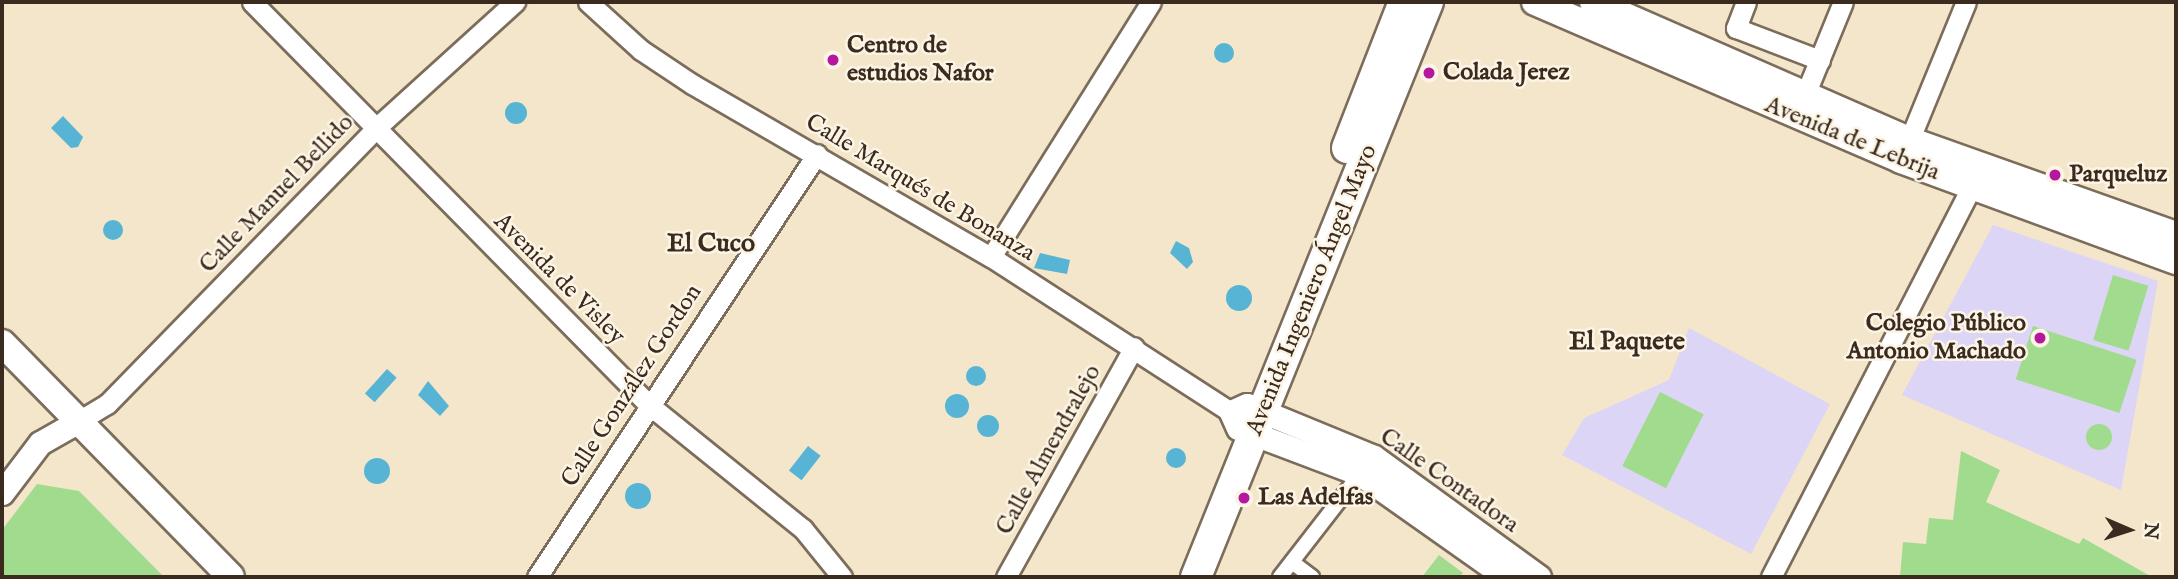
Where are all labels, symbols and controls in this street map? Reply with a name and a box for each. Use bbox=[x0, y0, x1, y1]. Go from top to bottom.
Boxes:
place label: Centro de estudios Nafor bbox=[847, 32, 994, 88]
marker: Centro de estudios Nafor bbox=[825, 52, 841, 68]
place label: Colada Jerez bbox=[1443, 59, 1570, 87]
marker: Colada Jerez bbox=[1421, 65, 1437, 81]
street label: Avenida de Lebrija bbox=[1760, 91, 1944, 187]
street label: Calle Marqués de Bonanza bbox=[800, 108, 1040, 268]
street label: Calle Manuel Bellido bbox=[194, 109, 360, 279]
street label: Avenida Ingeniero Ángel Mayo bbox=[1240, 140, 1384, 440]
place label: Parqueluz bbox=[2069, 161, 2167, 189]
marker: Parqueluz bbox=[2047, 167, 2063, 183]
street label: Avenida de Visley bbox=[487, 207, 631, 351]
district label: El Cuco bbox=[667, 228, 755, 260]
street label: Calle González Gordon bbox=[556, 279, 708, 493]
place label: Colegio Público Antonio Machado bbox=[1847, 310, 2026, 366]
district label: El Paquete bbox=[1569, 326, 1685, 358]
marker: Colegio Público Antonio Machado bbox=[2032, 330, 2048, 346]
street label: Calle Almendralejo bbox=[990, 360, 1108, 540]
street label: Calle Contadora bbox=[1374, 422, 1524, 540]
place label: Las Adelfas bbox=[1258, 484, 1373, 512]
marker: Las Adelfas bbox=[1236, 490, 1252, 506]
north arrow bbox=[2094, 495, 2164, 565]
text: N bbox=[2138, 522, 2162, 540]

